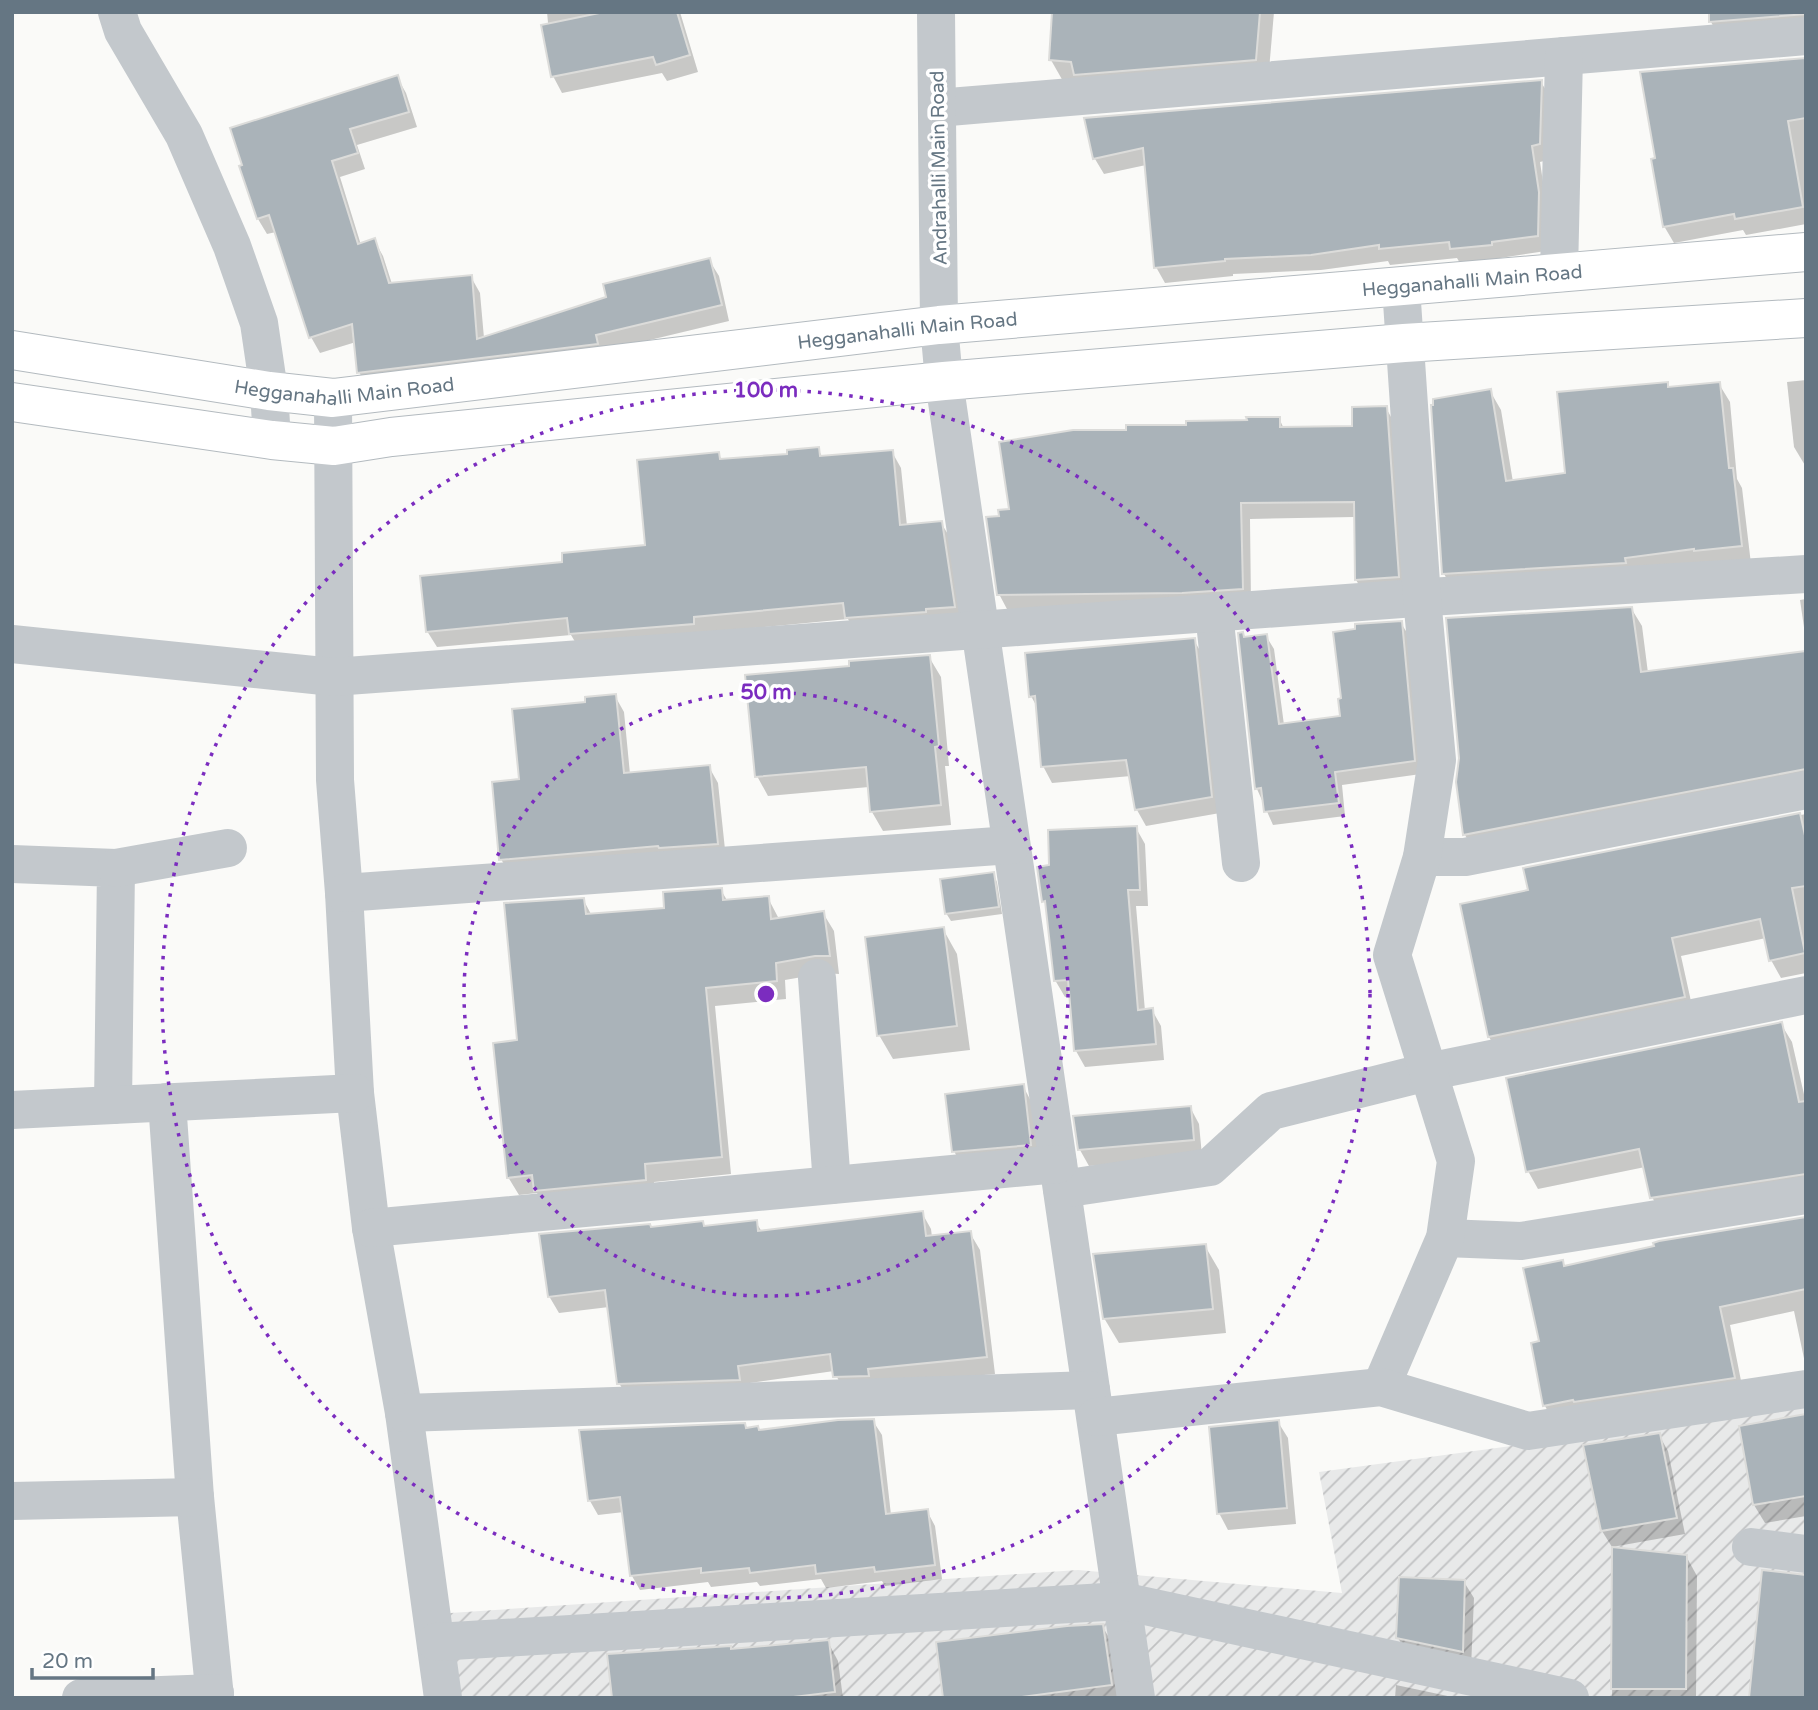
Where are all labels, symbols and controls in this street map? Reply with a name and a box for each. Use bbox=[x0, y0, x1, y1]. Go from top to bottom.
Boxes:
street label: Andrahalli Main Road bbox=[926, 70, 952, 266]
street label: Hegganahalli Main Road bbox=[1361, 261, 1583, 301]
street label: Hegganahalli Main Road bbox=[796, 308, 1018, 354]
street label: Hegganahalli Main Road bbox=[233, 373, 456, 410]
text: 100 m bbox=[734, 378, 798, 403]
text: 50 m bbox=[740, 680, 792, 705]
centre of rings bbox=[754, 982, 778, 1006]
scale bar bbox=[32, 1636, 152, 1680]
text: 20 m bbox=[42, 1649, 93, 1674]

